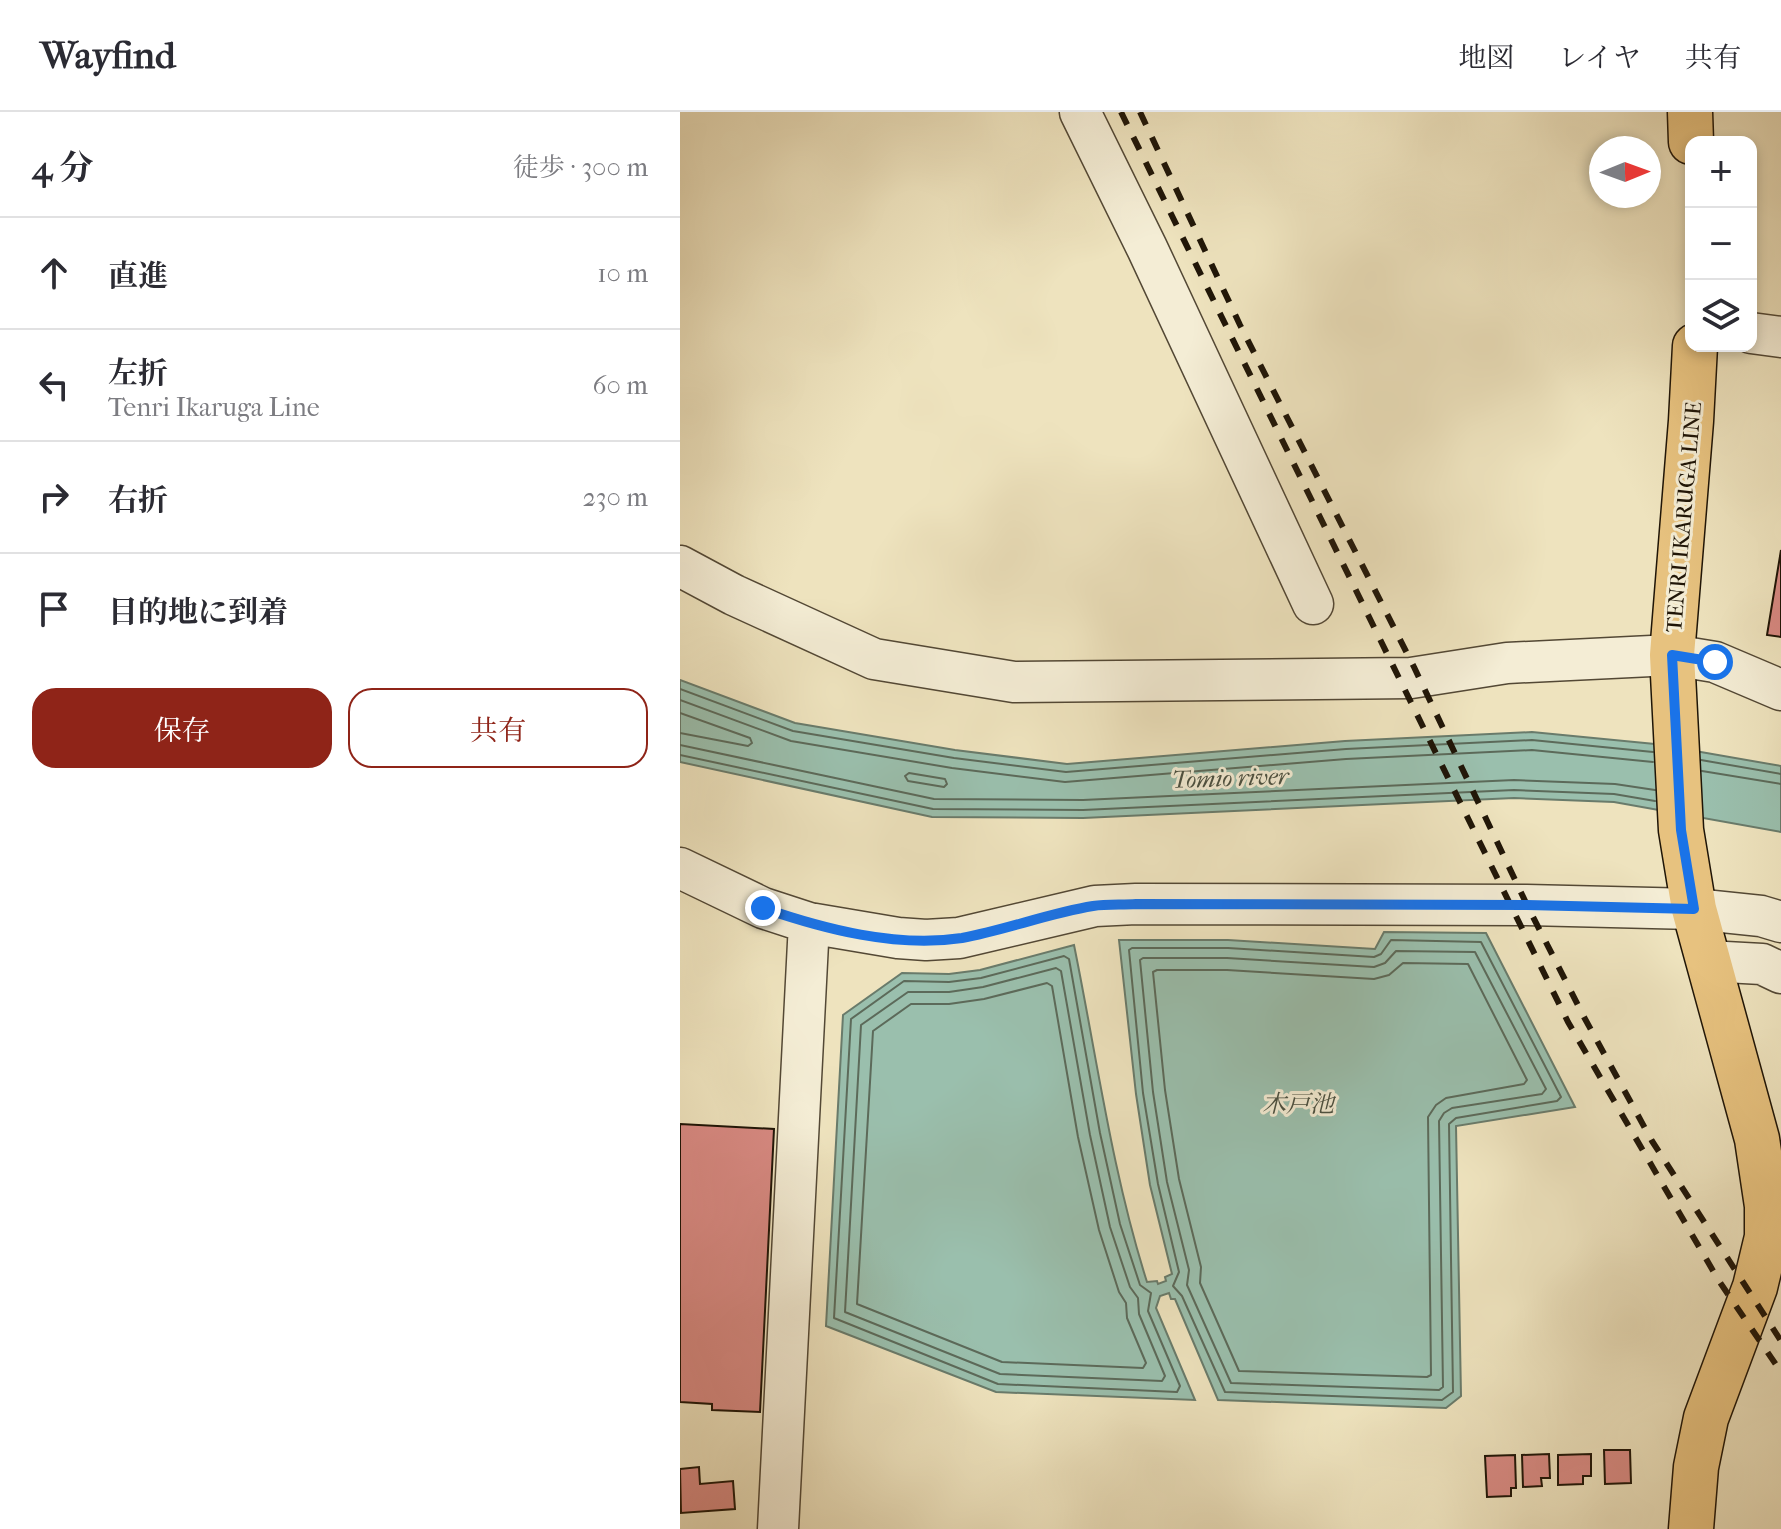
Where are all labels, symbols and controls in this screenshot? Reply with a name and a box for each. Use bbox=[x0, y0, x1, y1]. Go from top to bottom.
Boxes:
text: Wayfind bbox=[40, 33, 176, 78]
text: 地図 bbox=[1458, 41, 1514, 74]
text: レイヤ bbox=[1558, 41, 1641, 74]
text: 共有 bbox=[1685, 41, 1741, 74]
north arrow bbox=[1589, 136, 1661, 208]
map controls bbox=[1685, 136, 1757, 352]
button: + bbox=[1685, 136, 1757, 208]
text: 4 分 bbox=[32, 148, 93, 188]
text: 徒歩 · 300 m bbox=[513, 152, 648, 183]
button: − bbox=[1685, 208, 1757, 280]
icon: ahead bbox=[32, 251, 76, 295]
text: 10 m bbox=[597, 258, 648, 289]
text: 直進 bbox=[108, 259, 168, 294]
button: layers bbox=[1685, 280, 1757, 352]
text: 左折 bbox=[108, 356, 168, 391]
icon: left bbox=[32, 363, 76, 407]
text: 60 m bbox=[592, 370, 648, 401]
text: Tenri Ikaruga Line bbox=[108, 392, 320, 423]
street label: TENRI IKARUGA LINE bbox=[1661, 401, 1707, 634]
icon: right bbox=[32, 475, 76, 519]
text: 230 m bbox=[582, 482, 648, 513]
text: 右折 bbox=[108, 483, 168, 518]
icon: arrive bbox=[32, 587, 76, 631]
text: 目的地に到着 bbox=[108, 595, 288, 630]
route start bbox=[1697, 644, 1733, 680]
button: 保存 bbox=[32, 688, 332, 768]
button: 共有 bbox=[348, 688, 648, 768]
water label: Tomio river bbox=[1171, 762, 1291, 794]
route end bbox=[745, 890, 781, 926]
water label: 木戸池 bbox=[1262, 1090, 1337, 1118]

